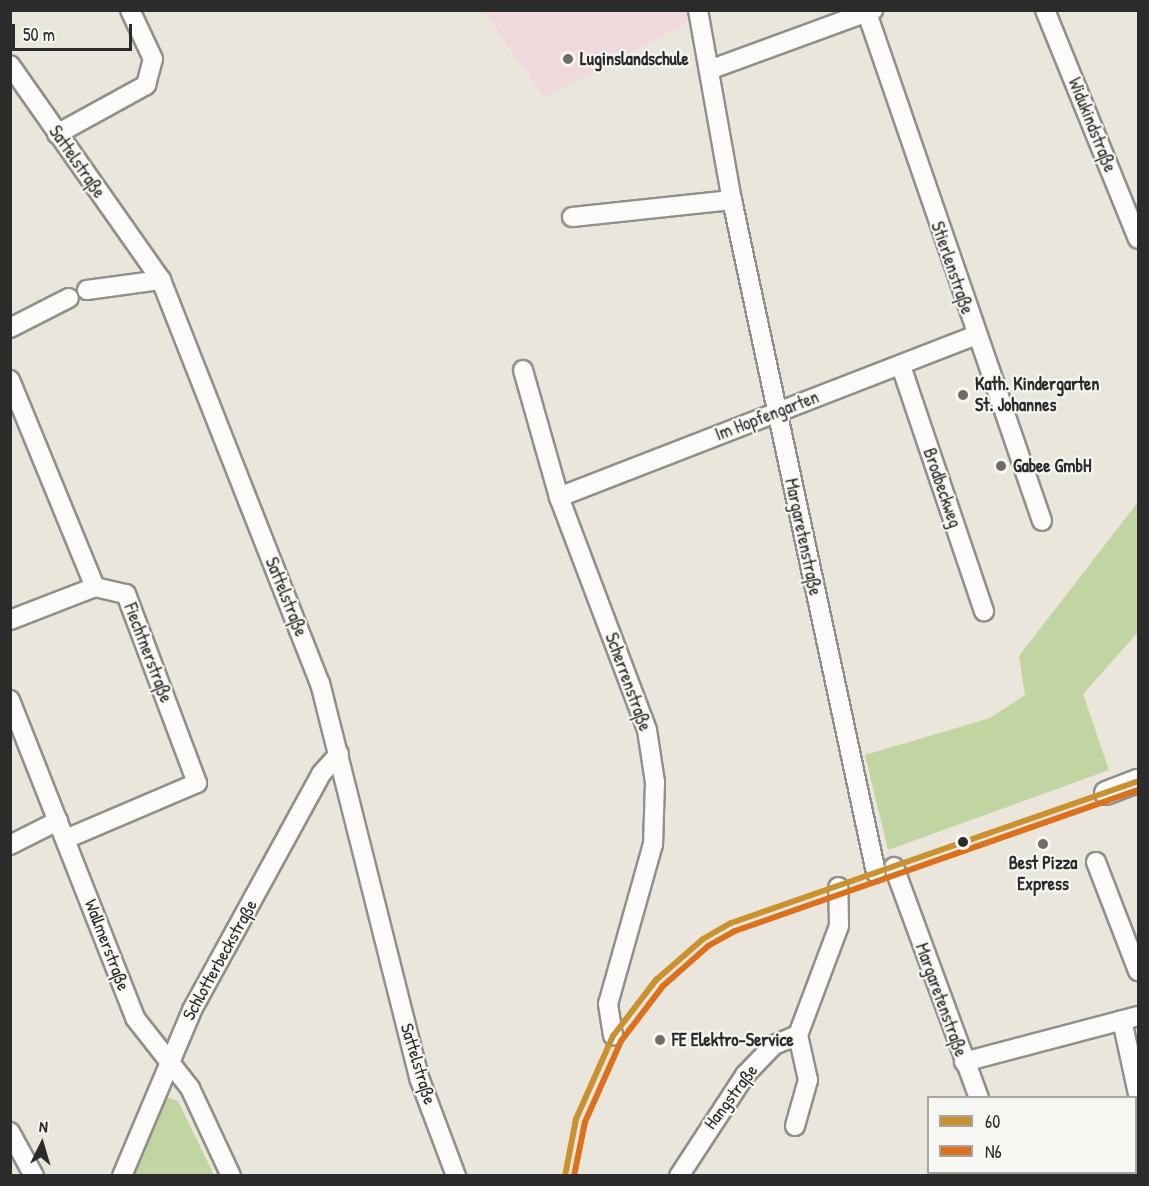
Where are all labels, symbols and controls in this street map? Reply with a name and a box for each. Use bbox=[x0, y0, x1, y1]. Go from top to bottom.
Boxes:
scale bar bbox=[15, 12, 135, 50]
text: 50 m bbox=[23, 22, 55, 47]
place label: Luginslandschule bbox=[580, 48, 689, 70]
marker: Luginslandschule bbox=[561, 52, 575, 66]
street label: Widukindstraße bbox=[1063, 75, 1121, 175]
street label: Sattelstraße bbox=[44, 122, 110, 202]
street label: Stierlenstraße bbox=[926, 219, 978, 317]
place label: Kath. Kindergarten St. Johannes bbox=[975, 374, 1099, 416]
street label: Im Hopfengarten bbox=[712, 386, 822, 446]
marker: Kath. Kindergarten St. Johannes bbox=[956, 388, 970, 402]
street label: Brodbeckweg bbox=[918, 445, 966, 531]
place label: Gabee GmbH bbox=[1013, 455, 1091, 477]
marker: Gabee GmbH bbox=[994, 459, 1008, 473]
street label: Margaretenstraße bbox=[780, 476, 826, 598]
street label: Sattelstraße bbox=[260, 554, 312, 640]
street label: Fiechtnerstraße bbox=[119, 600, 177, 706]
street label: Scherrenstraße bbox=[600, 630, 656, 734]
unlabelled marker bbox=[957, 836, 969, 848]
marker: Best Pizza Express bbox=[1036, 837, 1050, 851]
place label: Best Pizza Express bbox=[1009, 853, 1077, 896]
street label: Wallmerstraße bbox=[80, 896, 134, 994]
street label: Schlotterbeckstraße bbox=[178, 896, 262, 1024]
street label: Margaretenstraße bbox=[910, 940, 972, 1060]
street label: Sattelstraße bbox=[395, 1021, 441, 1107]
place label: FE Elektro-Service bbox=[672, 1029, 794, 1051]
marker: FE Elektro-Service bbox=[653, 1033, 667, 1047]
street label: Hangstraße bbox=[700, 1060, 762, 1134]
legend bbox=[927, 1096, 1137, 1174]
text: 60 bbox=[985, 1109, 1000, 1134]
north arrow bbox=[12, 1114, 72, 1174]
text: N bbox=[38, 1115, 49, 1137]
text: N6 bbox=[985, 1139, 1002, 1164]

